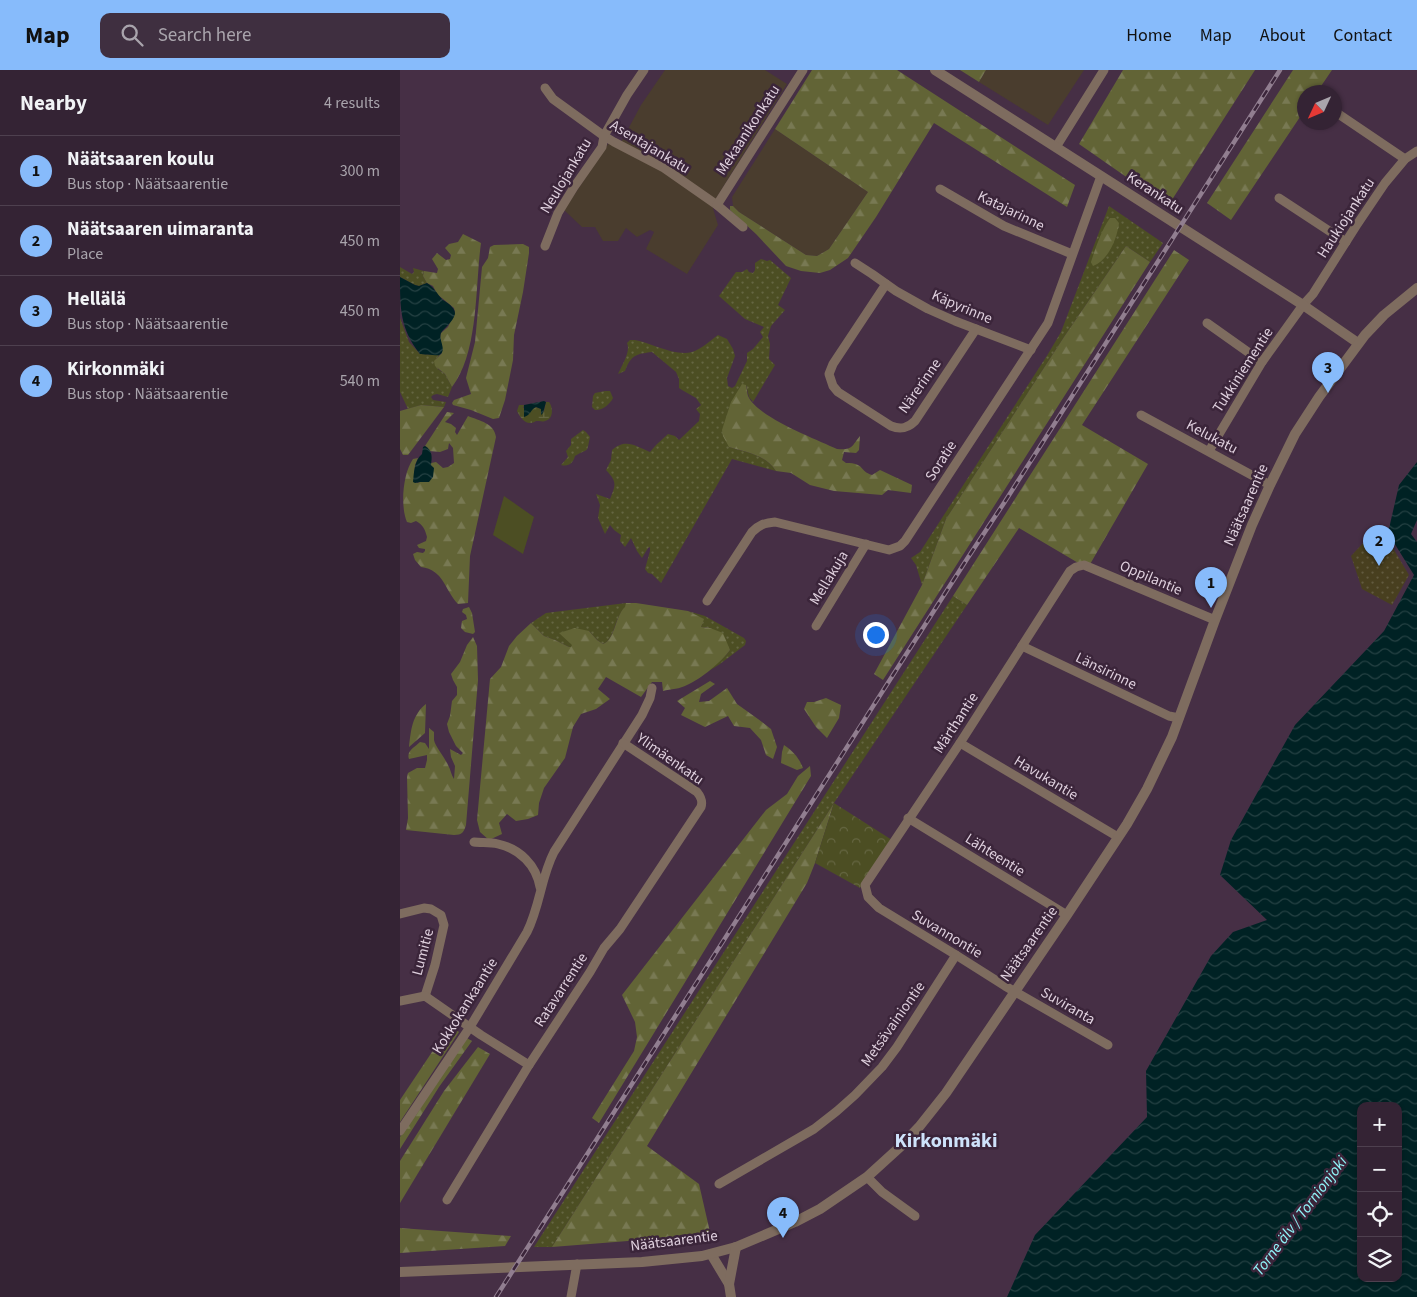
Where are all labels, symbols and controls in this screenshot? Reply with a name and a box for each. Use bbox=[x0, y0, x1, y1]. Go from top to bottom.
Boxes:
search box bbox=[100, 13, 450, 58]
text: Map bbox=[25, 18, 70, 53]
icon: search bbox=[118, 21, 146, 49]
text: Search here bbox=[158, 22, 251, 49]
text: Home bbox=[1126, 23, 1172, 48]
text: Map bbox=[1200, 23, 1232, 48]
text: About bbox=[1260, 23, 1305, 48]
text: Contact bbox=[1333, 23, 1392, 48]
street label: Mekaanikonkatu bbox=[711, 81, 785, 179]
north arrow bbox=[1297, 85, 1342, 130]
text: Nearby bbox=[20, 88, 87, 118]
text: 4 results bbox=[324, 92, 380, 114]
street label: Asentajankatu bbox=[606, 115, 694, 179]
street label: Neulojankatu bbox=[535, 134, 597, 218]
text: Näätsaaren koulu bbox=[67, 146, 214, 173]
text: 1 bbox=[32, 160, 40, 182]
text: 300 m bbox=[340, 160, 380, 182]
street label: Kerankatu bbox=[1122, 167, 1188, 219]
text: Bus stop · Näätsaarentie bbox=[67, 173, 228, 195]
street label: Haukiojankatu bbox=[1312, 174, 1380, 262]
street label: Katajarinne bbox=[974, 186, 1048, 236]
text: Näätsaaren uimaranta bbox=[67, 216, 254, 243]
text: 2 bbox=[32, 230, 40, 252]
text: 450 m bbox=[340, 230, 380, 252]
text: Place bbox=[67, 243, 103, 265]
street label: Käpyrinne bbox=[928, 285, 996, 329]
text: Hellälä bbox=[67, 286, 126, 313]
text: 3 bbox=[32, 300, 40, 322]
text: 450 m bbox=[340, 300, 380, 322]
text: Bus stop · Näätsaarentie bbox=[67, 313, 228, 335]
street label: Tukkiniementie bbox=[1208, 323, 1278, 417]
pin: 3 bbox=[1312, 352, 1344, 393]
street label: Närerinne bbox=[893, 354, 947, 418]
text: Kirkonmäki bbox=[67, 356, 165, 383]
text: 4 bbox=[32, 370, 40, 392]
text: 540 m bbox=[340, 370, 380, 392]
text: Bus stop · Näätsaarentie bbox=[67, 383, 228, 405]
street label: Kelukatu bbox=[1182, 415, 1242, 459]
street label: Soratie bbox=[920, 437, 962, 485]
street label: Näätsaarentie bbox=[1219, 461, 1273, 549]
pin: 2 bbox=[1363, 525, 1395, 566]
street label: Mellakuja bbox=[804, 547, 854, 609]
street label: Oppilantie bbox=[1116, 555, 1186, 601]
pin: 1 bbox=[1195, 567, 1227, 608]
your location bbox=[863, 622, 889, 648]
street label: Länsirinne bbox=[1072, 647, 1140, 695]
street label: Märthantie bbox=[928, 688, 984, 758]
street label: Ylimäenkatu bbox=[631, 727, 708, 790]
street label: Havukantie bbox=[1010, 751, 1082, 805]
street label: Lähteentie bbox=[961, 828, 1029, 882]
street label: Näätsaarentie bbox=[995, 902, 1063, 986]
street label: Suvannontie bbox=[908, 905, 986, 963]
street label: Lumitie bbox=[407, 926, 439, 978]
street label: Ratavarrentie bbox=[529, 949, 593, 1031]
street label: Kokkokankaantie bbox=[427, 954, 503, 1058]
street label: Metsävainiontie bbox=[856, 977, 930, 1071]
street label: Suviranta bbox=[1037, 982, 1099, 1030]
map controls bbox=[1357, 1102, 1402, 1282]
button: + bbox=[1357, 1102, 1402, 1147]
district label: Kirkonmäki bbox=[895, 1127, 997, 1155]
button: − bbox=[1357, 1147, 1402, 1192]
water label: Torne älv / Tornionjoki bbox=[1248, 1152, 1352, 1280]
button: locate bbox=[1357, 1192, 1402, 1237]
pin: 4 bbox=[767, 1197, 799, 1238]
street label: Näätsaarentie bbox=[629, 1225, 719, 1257]
button: layers bbox=[1357, 1237, 1402, 1282]

